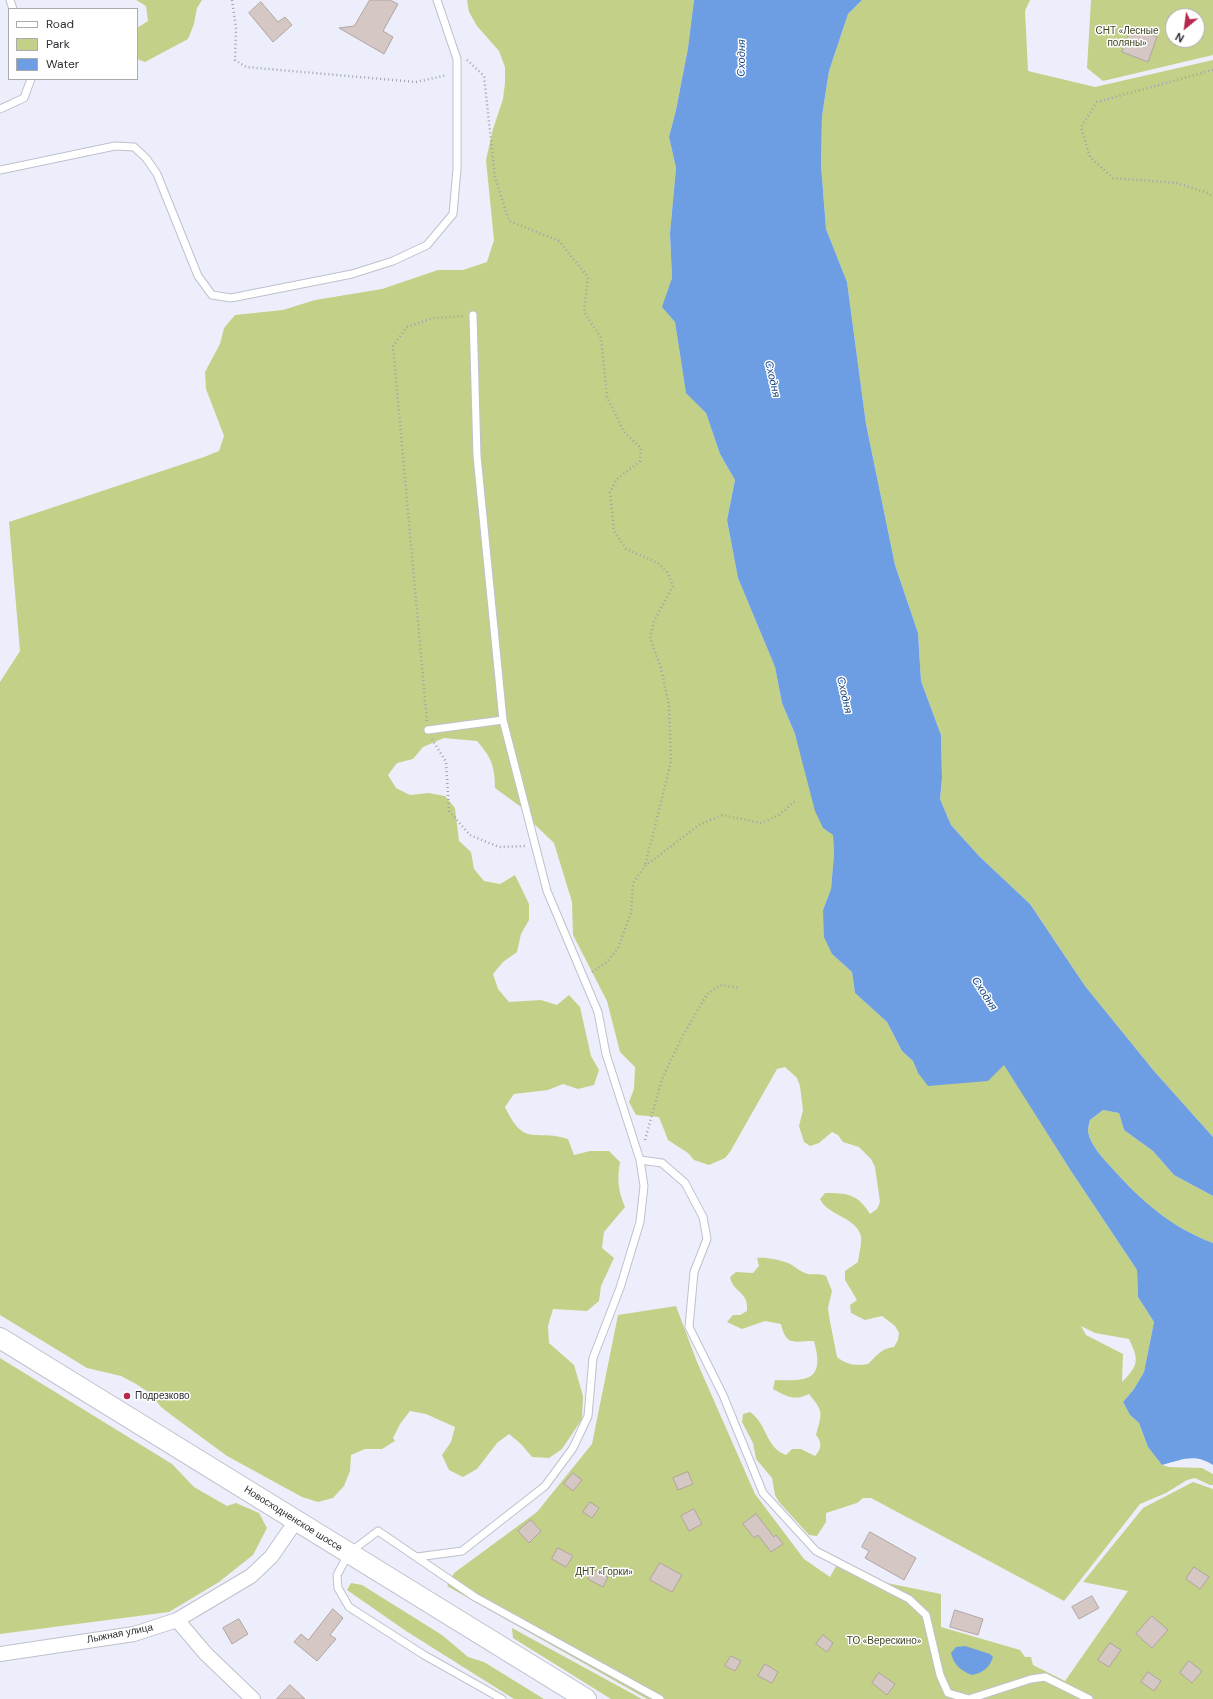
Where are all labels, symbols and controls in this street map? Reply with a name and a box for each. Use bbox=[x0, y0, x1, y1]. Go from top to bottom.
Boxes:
legend bbox=[8, 8, 138, 80]
north arrow bbox=[1165, 8, 1205, 48]
text: Road bbox=[46, 16, 74, 32]
park label: СНТ «Лесные поляны» bbox=[1095, 25, 1159, 48]
text: N bbox=[1173, 30, 1187, 46]
text: Park bbox=[46, 36, 70, 52]
water label: Сходня bbox=[735, 39, 749, 77]
text: Water bbox=[46, 56, 79, 72]
water label: Сходня bbox=[761, 359, 783, 399]
water label: Сходня bbox=[833, 675, 855, 715]
water label: Сходня bbox=[968, 975, 1000, 1013]
place label: Подрезково bbox=[135, 1390, 190, 1402]
marker: Подрезково bbox=[122, 1391, 132, 1401]
street label: Новосходненское шоссе bbox=[242, 1484, 344, 1554]
park label: ДНТ «Горки» bbox=[575, 1566, 633, 1578]
street label: Лыжная улица bbox=[86, 1622, 154, 1646]
park label: ТО «Верескино» bbox=[847, 1635, 921, 1647]

